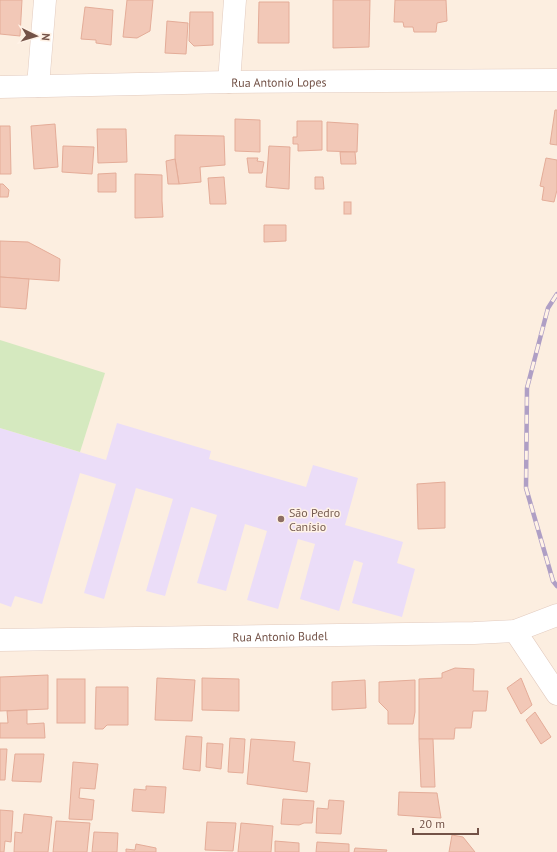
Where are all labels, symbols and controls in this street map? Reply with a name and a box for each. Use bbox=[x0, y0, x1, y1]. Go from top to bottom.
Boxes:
north arrow bbox=[16, 16, 56, 56]
text: N bbox=[39, 33, 53, 41]
street label: Rua Antonio Lopes bbox=[231, 74, 327, 89]
place label: São Pedro Canísio bbox=[289, 505, 340, 534]
marker: São Pedro Canísio bbox=[276, 514, 286, 524]
street label: Rua Antonio Budel bbox=[232, 628, 328, 644]
scale bar bbox=[413, 810, 478, 836]
text: 20 m bbox=[419, 816, 445, 831]

